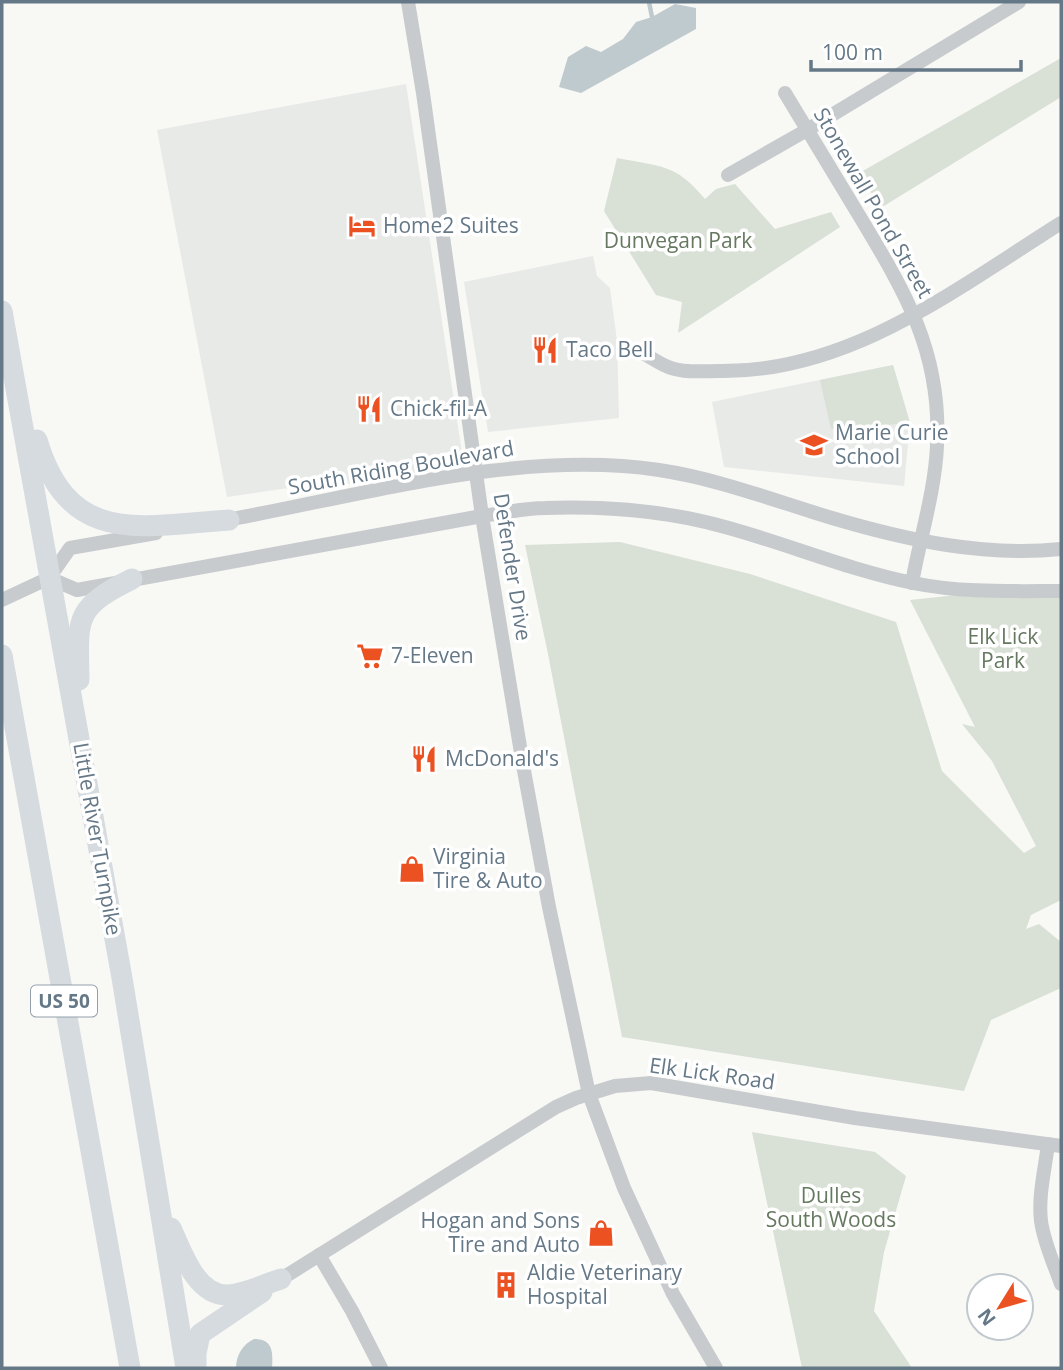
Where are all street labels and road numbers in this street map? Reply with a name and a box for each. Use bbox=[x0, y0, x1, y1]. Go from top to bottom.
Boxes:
street label: Stonewall Pond Street bbox=[808, 102, 940, 303]
street label: South Riding Boulevard bbox=[286, 433, 516, 501]
street label: Defender Drive bbox=[488, 491, 538, 643]
street label: Little River Turnpike bbox=[67, 740, 129, 937]
road number: US 50 bbox=[31, 986, 97, 1016]
street label: Elk Lick Road bbox=[648, 1050, 777, 1096]

